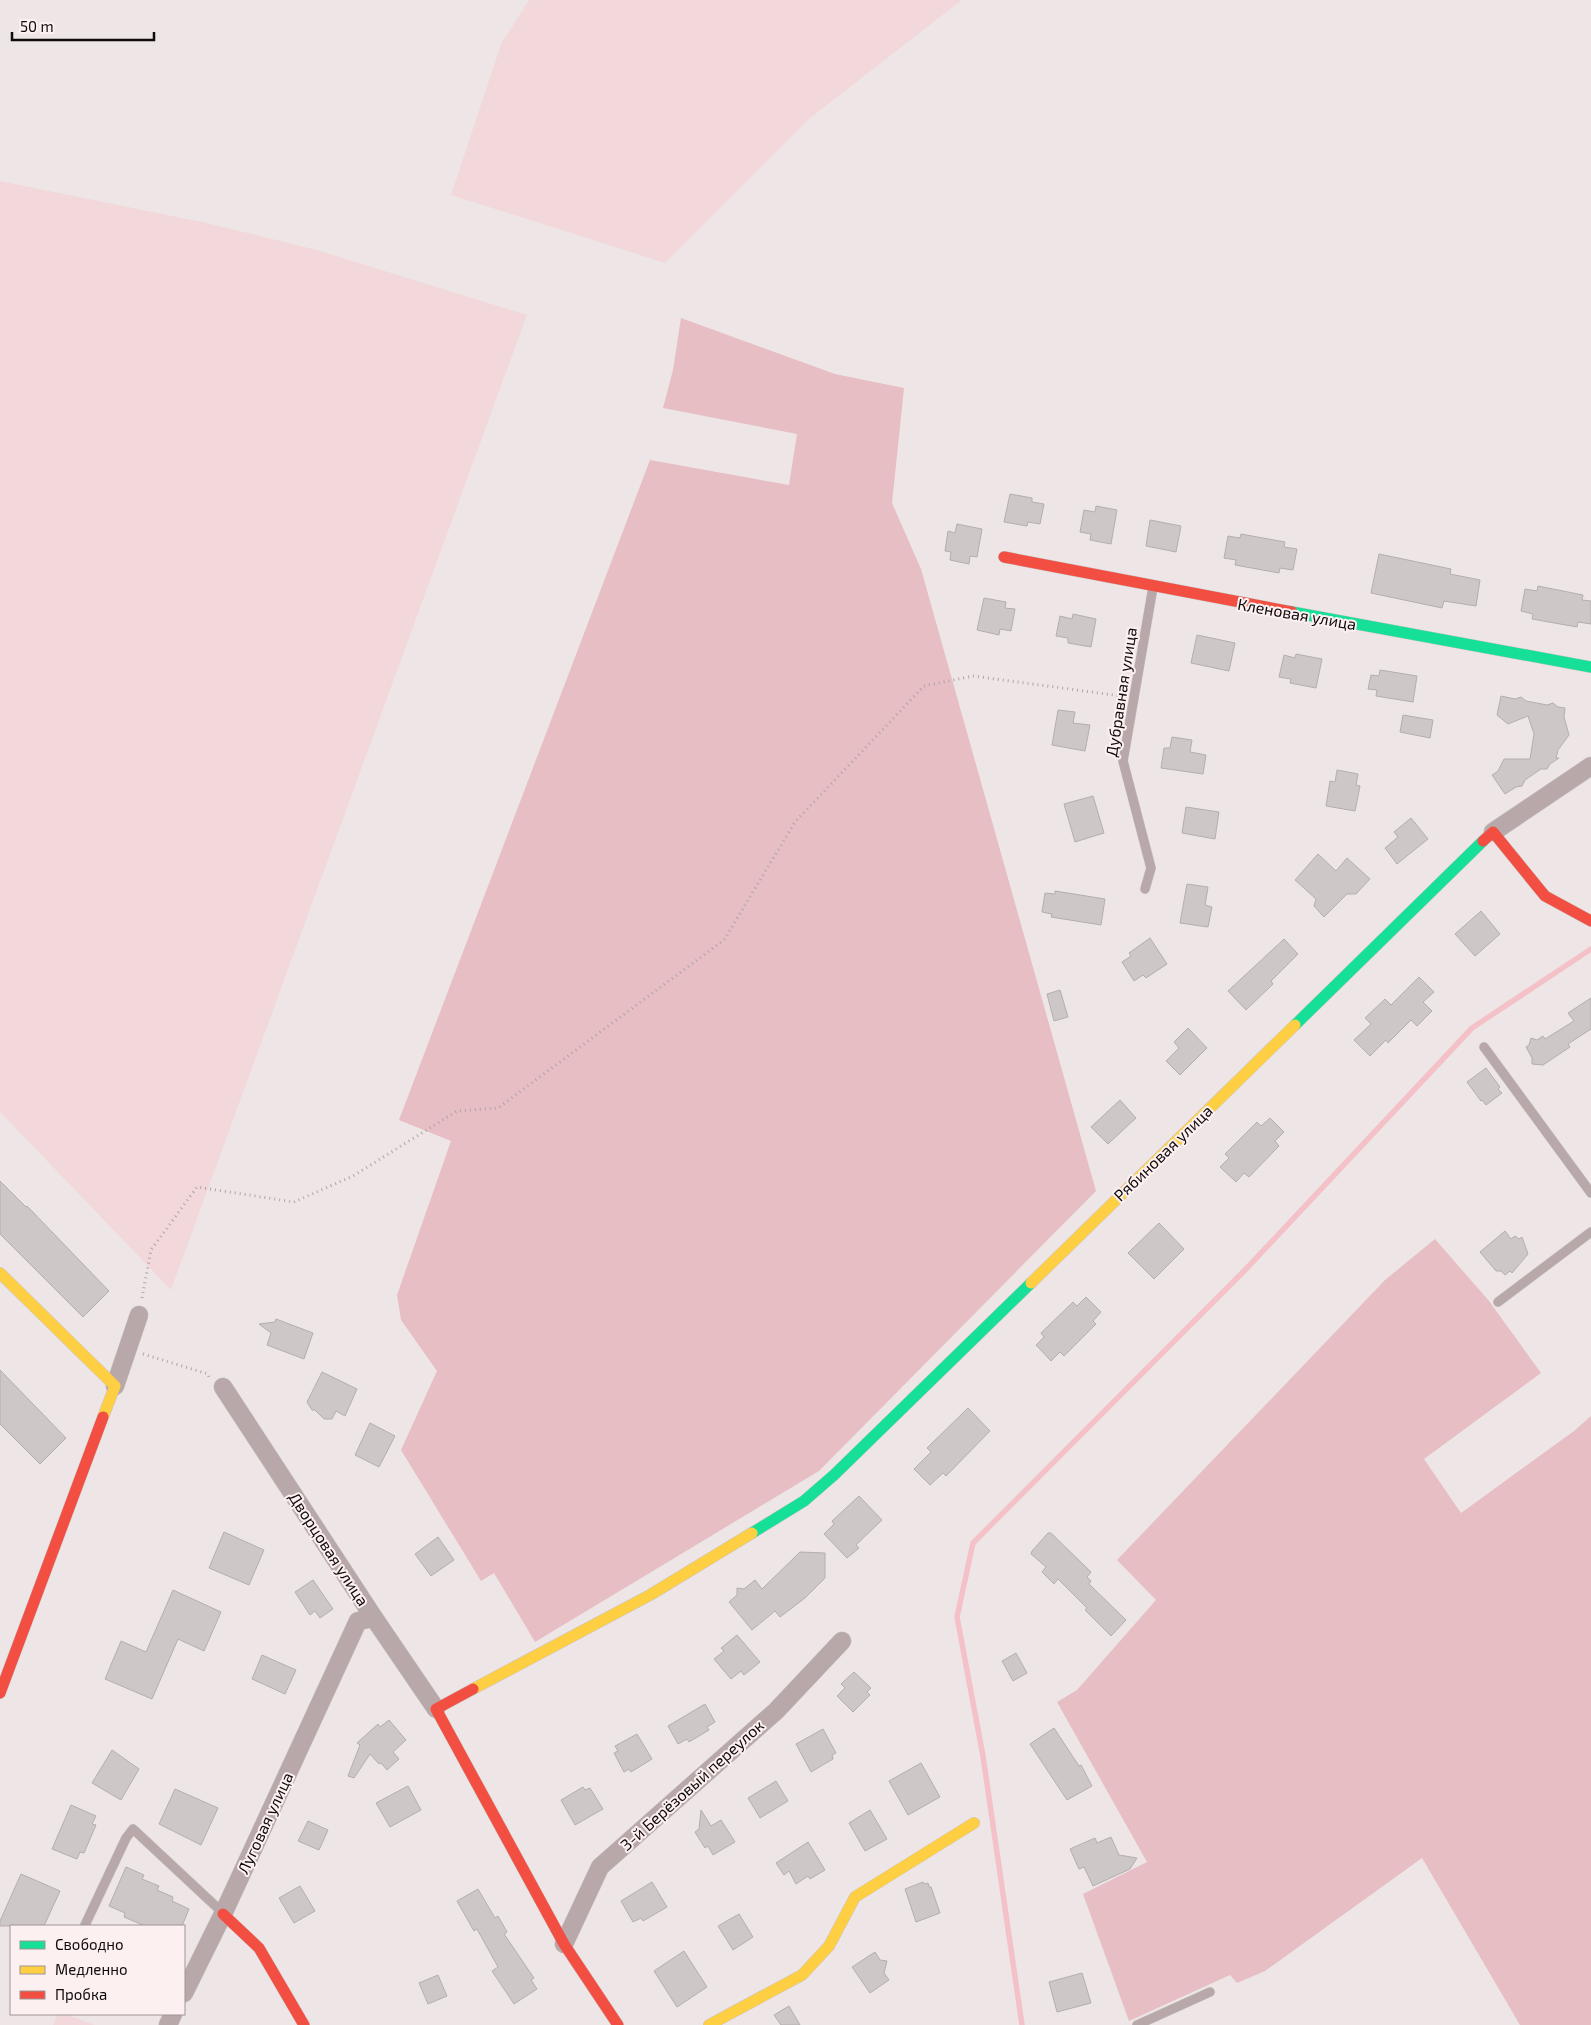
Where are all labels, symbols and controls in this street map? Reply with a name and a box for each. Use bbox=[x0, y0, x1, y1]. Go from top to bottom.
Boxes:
scale bar bbox=[12, 10, 155, 42]
text: 50 m bbox=[20, 17, 54, 35]
street label: Кленовая улица bbox=[1236, 594, 1358, 634]
street label: Дубравная улица bbox=[1101, 626, 1141, 758]
street label: Рябиновая улица bbox=[1109, 1101, 1217, 1205]
street label: Дворцовая улица bbox=[285, 1488, 373, 1610]
street label: 3-й Берёзовый переулок bbox=[616, 1715, 768, 1855]
street label: Луговая улица bbox=[233, 1769, 297, 1877]
legend bbox=[10, 1925, 185, 2015]
text: Свободно bbox=[55, 1935, 124, 1953]
text: Медленно bbox=[55, 1960, 128, 1978]
text: Пробка bbox=[55, 1985, 107, 2003]

